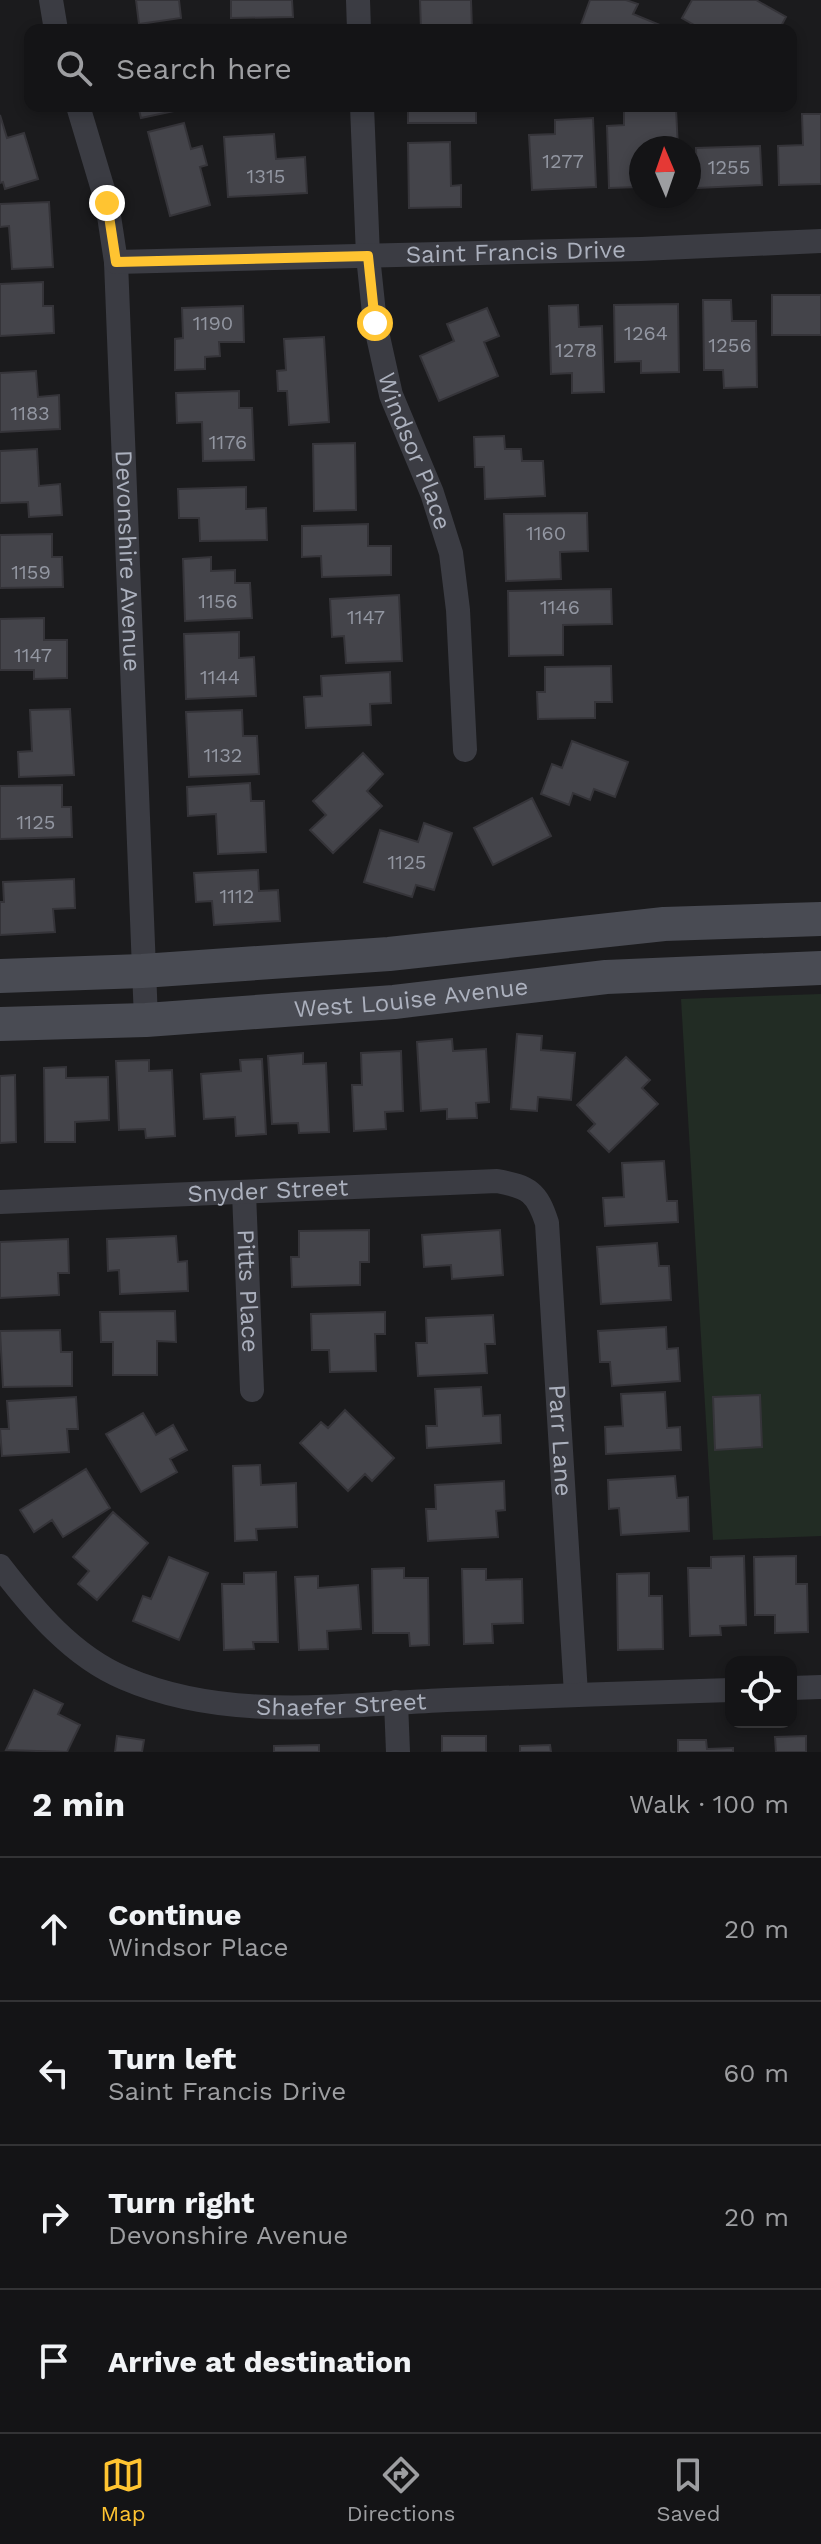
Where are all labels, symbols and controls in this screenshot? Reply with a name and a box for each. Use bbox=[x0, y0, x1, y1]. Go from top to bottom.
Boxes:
search box bbox=[24, 24, 797, 112]
icon: search bbox=[52, 46, 96, 90]
text: Search here bbox=[116, 51, 292, 86]
north arrow bbox=[629, 136, 701, 208]
house number: 1277 bbox=[542, 149, 584, 173]
house number: 1255 bbox=[708, 155, 750, 179]
house number: 1315 bbox=[247, 164, 285, 188]
route end bbox=[89, 185, 125, 221]
street label: Saint Francis Drive bbox=[406, 235, 626, 269]
route start bbox=[357, 305, 393, 341]
house number: 1190 bbox=[193, 311, 233, 335]
house number: 1264 bbox=[624, 321, 668, 345]
house number: 1256 bbox=[708, 333, 752, 357]
house number: 1278 bbox=[555, 338, 597, 362]
street label: Windsor Place bbox=[372, 370, 457, 533]
house number: 1183 bbox=[10, 401, 50, 425]
house number: 1176 bbox=[209, 430, 247, 454]
street label: Devonshire Avenue bbox=[109, 449, 146, 672]
house number: 1160 bbox=[526, 521, 566, 545]
house number: 1159 bbox=[11, 560, 51, 584]
house number: 1156 bbox=[198, 589, 238, 613]
house number: 1146 bbox=[540, 595, 580, 619]
house number: 1147 bbox=[347, 605, 385, 629]
house number: 1147 bbox=[14, 643, 52, 667]
house number: 1144 bbox=[200, 665, 240, 689]
house number: 1132 bbox=[204, 743, 242, 767]
house number: 1125 bbox=[17, 810, 55, 834]
house number: 1125 bbox=[388, 850, 426, 874]
house number: 1112 bbox=[219, 884, 255, 908]
street label: West Louise Avenue bbox=[293, 972, 530, 1023]
street label: Snyder Street bbox=[187, 1173, 349, 1208]
street label: Pitts Place bbox=[231, 1229, 264, 1353]
street label: Parr Lane bbox=[543, 1384, 578, 1497]
map controls bbox=[725, 1656, 797, 1728]
button: locate bbox=[725, 1656, 797, 1728]
street label: Shaefer Street bbox=[256, 1687, 427, 1721]
text: 2 min bbox=[32, 1784, 125, 1824]
text: Walk · 100 m bbox=[629, 1789, 789, 1819]
text: Continue bbox=[108, 1897, 241, 1932]
icon: ahead bbox=[32, 1907, 76, 1951]
text: 20 m bbox=[724, 1914, 789, 1944]
text: Windsor Place bbox=[108, 1932, 289, 1962]
text: Turn left bbox=[108, 2041, 236, 2076]
icon: left bbox=[32, 2051, 76, 2095]
text: 60 m bbox=[723, 2058, 789, 2088]
text: Saint Francis Drive bbox=[108, 2076, 346, 2106]
text: Turn right bbox=[108, 2185, 254, 2220]
icon: right bbox=[32, 2195, 76, 2239]
text: 20 m bbox=[724, 2202, 789, 2232]
text: Devonshire Avenue bbox=[108, 2220, 348, 2250]
icon: arrive bbox=[32, 2339, 76, 2383]
text: Arrive at destination bbox=[108, 2344, 412, 2379]
tab: Map bbox=[101, 2453, 145, 2526]
tab: Directions bbox=[347, 2453, 455, 2526]
tab: Saved bbox=[657, 2453, 720, 2526]

